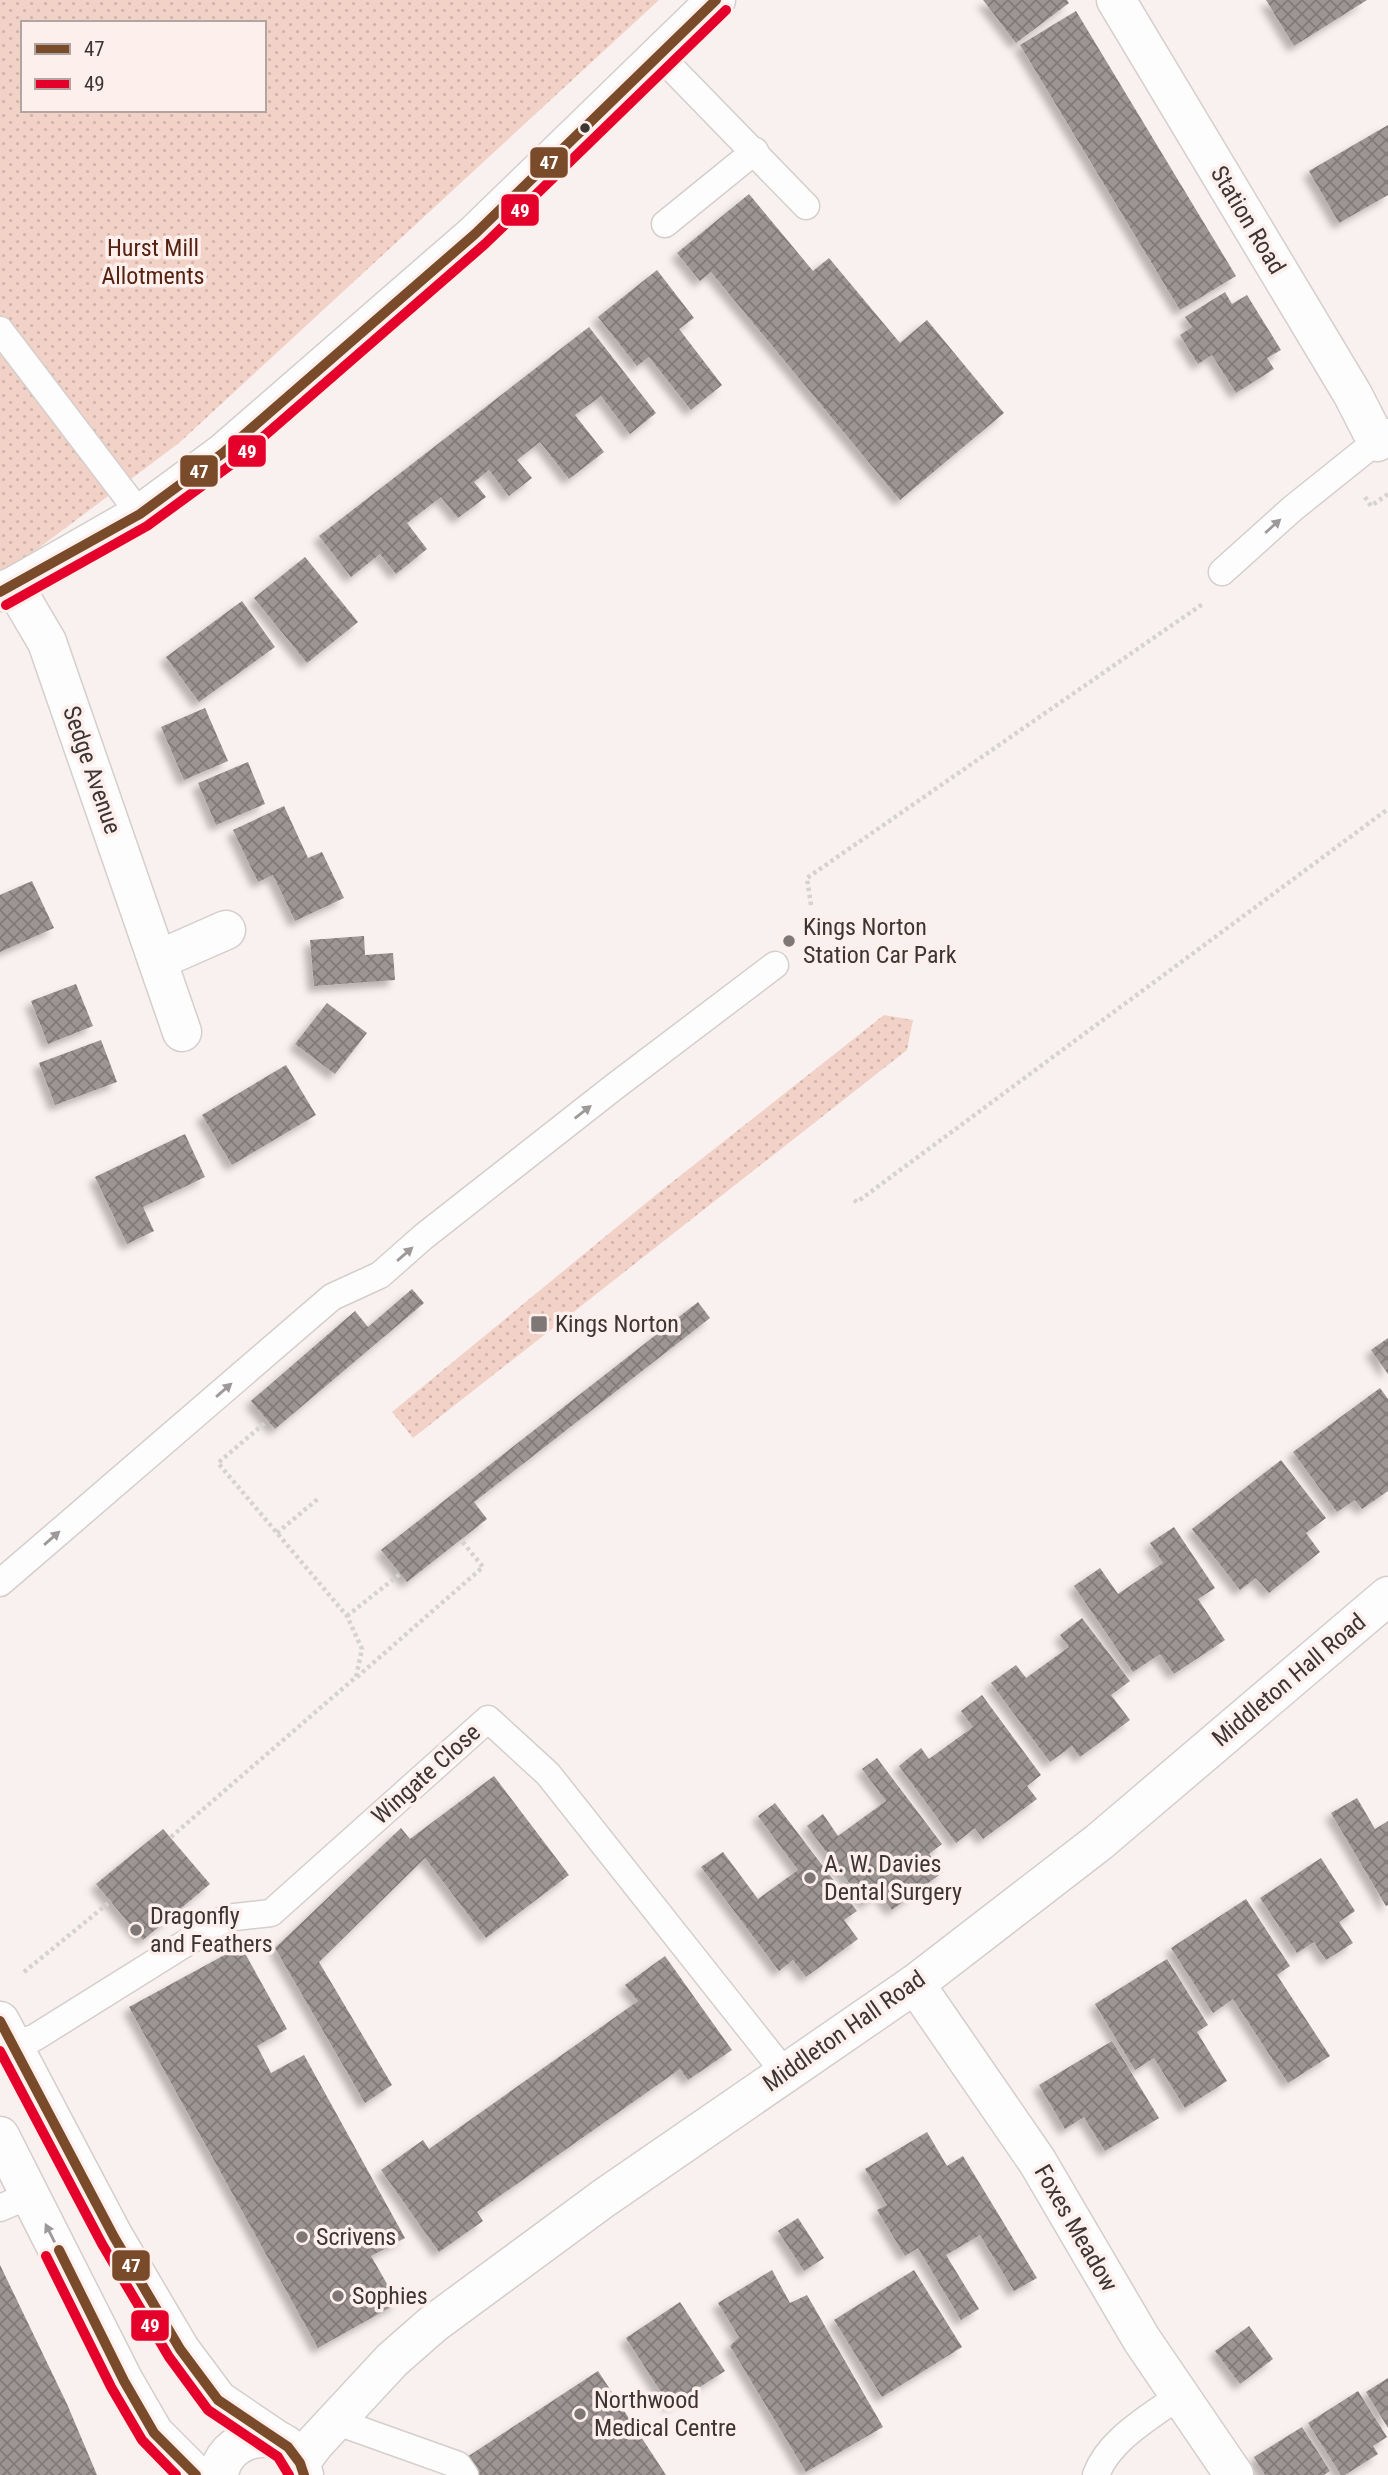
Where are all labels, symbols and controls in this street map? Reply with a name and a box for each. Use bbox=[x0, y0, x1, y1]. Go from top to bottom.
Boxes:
legend bbox=[21, 21, 266, 112]
text: 47 bbox=[84, 37, 105, 61]
text: 49 bbox=[84, 72, 105, 96]
unlabelled marker bbox=[578, 121, 592, 135]
line badge: 47 bbox=[529, 146, 569, 179]
text: 47 bbox=[539, 151, 559, 174]
street label: Station Road bbox=[1205, 161, 1291, 279]
line badge: 49 bbox=[500, 193, 540, 227]
text: 49 bbox=[510, 199, 530, 222]
park label: Hurst Mill Allotments bbox=[102, 234, 205, 290]
line badge: 49 bbox=[227, 434, 267, 468]
text: 49 bbox=[237, 440, 257, 463]
line badge: 47 bbox=[179, 454, 219, 488]
text: 47 bbox=[189, 460, 209, 483]
one-way arrow bbox=[1264, 519, 1281, 535]
street label: Sedge Avenue bbox=[57, 702, 127, 838]
place label: Kings Norton Station Car Park bbox=[803, 913, 957, 969]
marker: Kings Norton Station Car Park bbox=[781, 933, 797, 949]
one-way arrow bbox=[574, 1105, 591, 1120]
one-way arrow bbox=[396, 1247, 413, 1262]
place label: Kings Norton bbox=[555, 1310, 679, 1338]
marker: Kings Norton bbox=[529, 1314, 549, 1334]
one-way arrow bbox=[216, 1383, 233, 1398]
one-way arrow bbox=[43, 1531, 60, 1546]
street label: Middleton Hall Road bbox=[1207, 1608, 1371, 1752]
street label: Wingate Close bbox=[366, 1718, 486, 1830]
place label: A. W. Davies Dental Surgery bbox=[824, 1850, 962, 1906]
marker: A. W. Davies Dental Surgery bbox=[802, 1870, 818, 1886]
place label: Dragonfly and Feathers bbox=[150, 1902, 273, 1958]
marker: Dragonfly and Feathers bbox=[128, 1922, 144, 1938]
street label: Middleton Hall Road bbox=[758, 1965, 930, 2097]
street label: Foxes Meadow bbox=[1028, 2160, 1124, 2296]
one-way arrow bbox=[44, 2223, 55, 2243]
place label: Scrivens bbox=[316, 2223, 396, 2251]
marker: Scrivens bbox=[294, 2229, 310, 2245]
line badge: 47 bbox=[111, 2249, 151, 2282]
text: 47 bbox=[121, 2254, 141, 2277]
place label: Sophies bbox=[352, 2282, 428, 2310]
marker: Sophies bbox=[330, 2288, 346, 2304]
line badge: 49 bbox=[130, 2309, 170, 2342]
text: 49 bbox=[140, 2314, 160, 2337]
place label: Northwood Medical Centre bbox=[594, 2386, 736, 2442]
marker: Northwood Medical Centre bbox=[572, 2406, 588, 2422]

